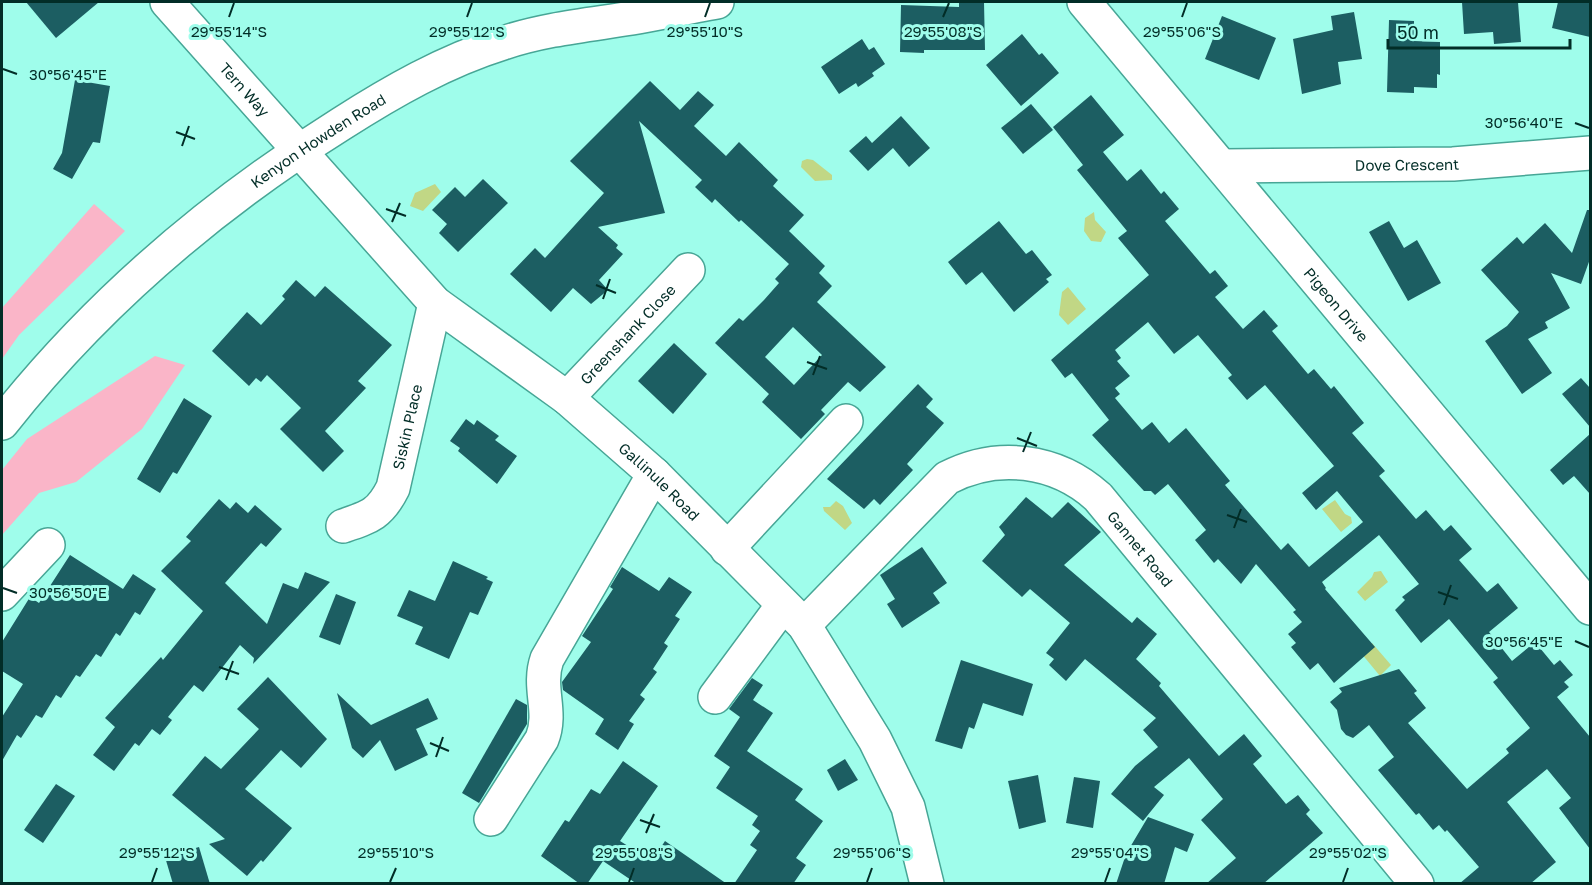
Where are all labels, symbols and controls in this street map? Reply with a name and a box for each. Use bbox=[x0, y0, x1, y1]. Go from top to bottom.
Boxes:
scale bar bbox=[1388, 12, 1570, 50]
text: 50 m bbox=[1397, 21, 1439, 43]
text: 29°55'14"S bbox=[191, 22, 267, 40]
text: 29°55'12"S bbox=[429, 22, 505, 40]
text: 29°55'10"S bbox=[667, 22, 743, 40]
text: 29°55'08"S bbox=[904, 22, 982, 40]
text: 29°55'06"S bbox=[1143, 22, 1221, 40]
street label: Tern Way bbox=[216, 59, 274, 120]
text: 30°56'45"E bbox=[29, 65, 107, 83]
street label: Kenyon Howden Road bbox=[247, 90, 389, 191]
text: 30°56'40"E bbox=[1485, 113, 1563, 131]
street label: Dove Crescent bbox=[1355, 155, 1460, 174]
street label: Pigeon Drive bbox=[1300, 264, 1373, 345]
street label: Greenshank Close bbox=[576, 280, 679, 388]
street label: Siskin Place bbox=[388, 382, 425, 471]
street label: Gallinule Road bbox=[615, 439, 704, 524]
street label: Gannet Road bbox=[1104, 507, 1177, 590]
text: 30°56'50"E bbox=[29, 583, 107, 601]
text: 30°56'45"E bbox=[1485, 632, 1563, 650]
text: 29°55'12"S bbox=[119, 843, 195, 861]
text: 29°55'10"S bbox=[358, 843, 434, 861]
text: 29°55'08"S bbox=[595, 843, 673, 861]
text: 29°55'06"S bbox=[833, 843, 911, 861]
text: 29°55'04"S bbox=[1071, 843, 1149, 861]
text: 29°55'02"S bbox=[1309, 843, 1387, 861]

